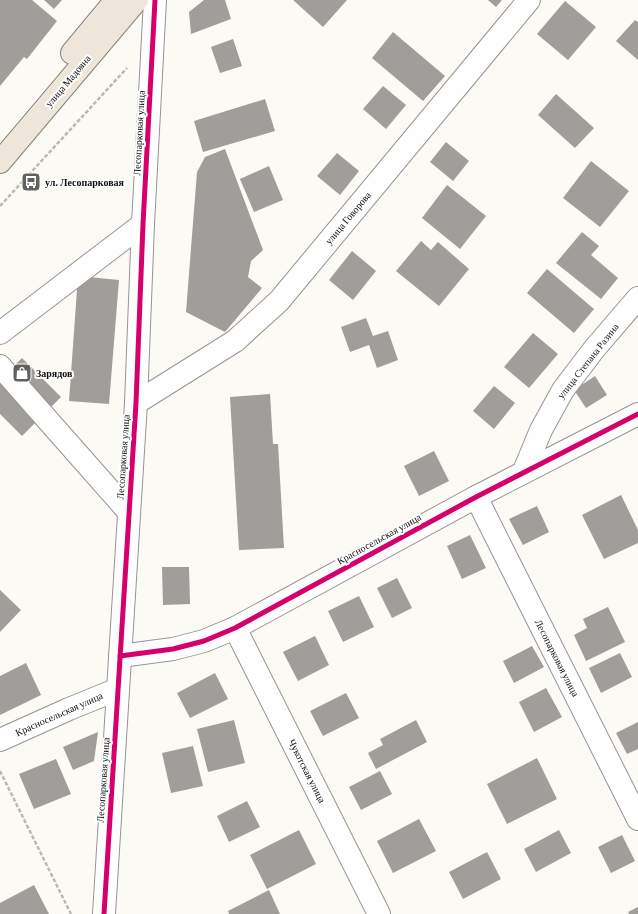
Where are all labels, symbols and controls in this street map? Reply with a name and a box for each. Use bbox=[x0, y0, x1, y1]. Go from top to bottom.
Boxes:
street label: улица Мадояна bbox=[43, 52, 93, 109]
street label: Лесопарковая улица bbox=[131, 90, 147, 176]
bus stop icon: ул. Лесопарковая bbox=[20, 171, 42, 193]
place label: ул. Лесопарковая bbox=[45, 177, 125, 188]
street label: улица Говорова bbox=[323, 189, 374, 246]
street label: улица Степана Разина bbox=[555, 321, 621, 401]
shop icon: Зарядов bbox=[11, 362, 33, 384]
place label: Зарядов bbox=[36, 368, 73, 379]
street label: Лесопарковая улица bbox=[115, 414, 131, 500]
street label: Красносельская улица bbox=[335, 511, 423, 567]
street label: Лесопарковая улица bbox=[533, 618, 581, 699]
street label: Красносельская улица bbox=[14, 690, 105, 738]
street label: Лесопарковая улица bbox=[95, 737, 111, 823]
street label: Чукотская улица bbox=[286, 737, 328, 805]

